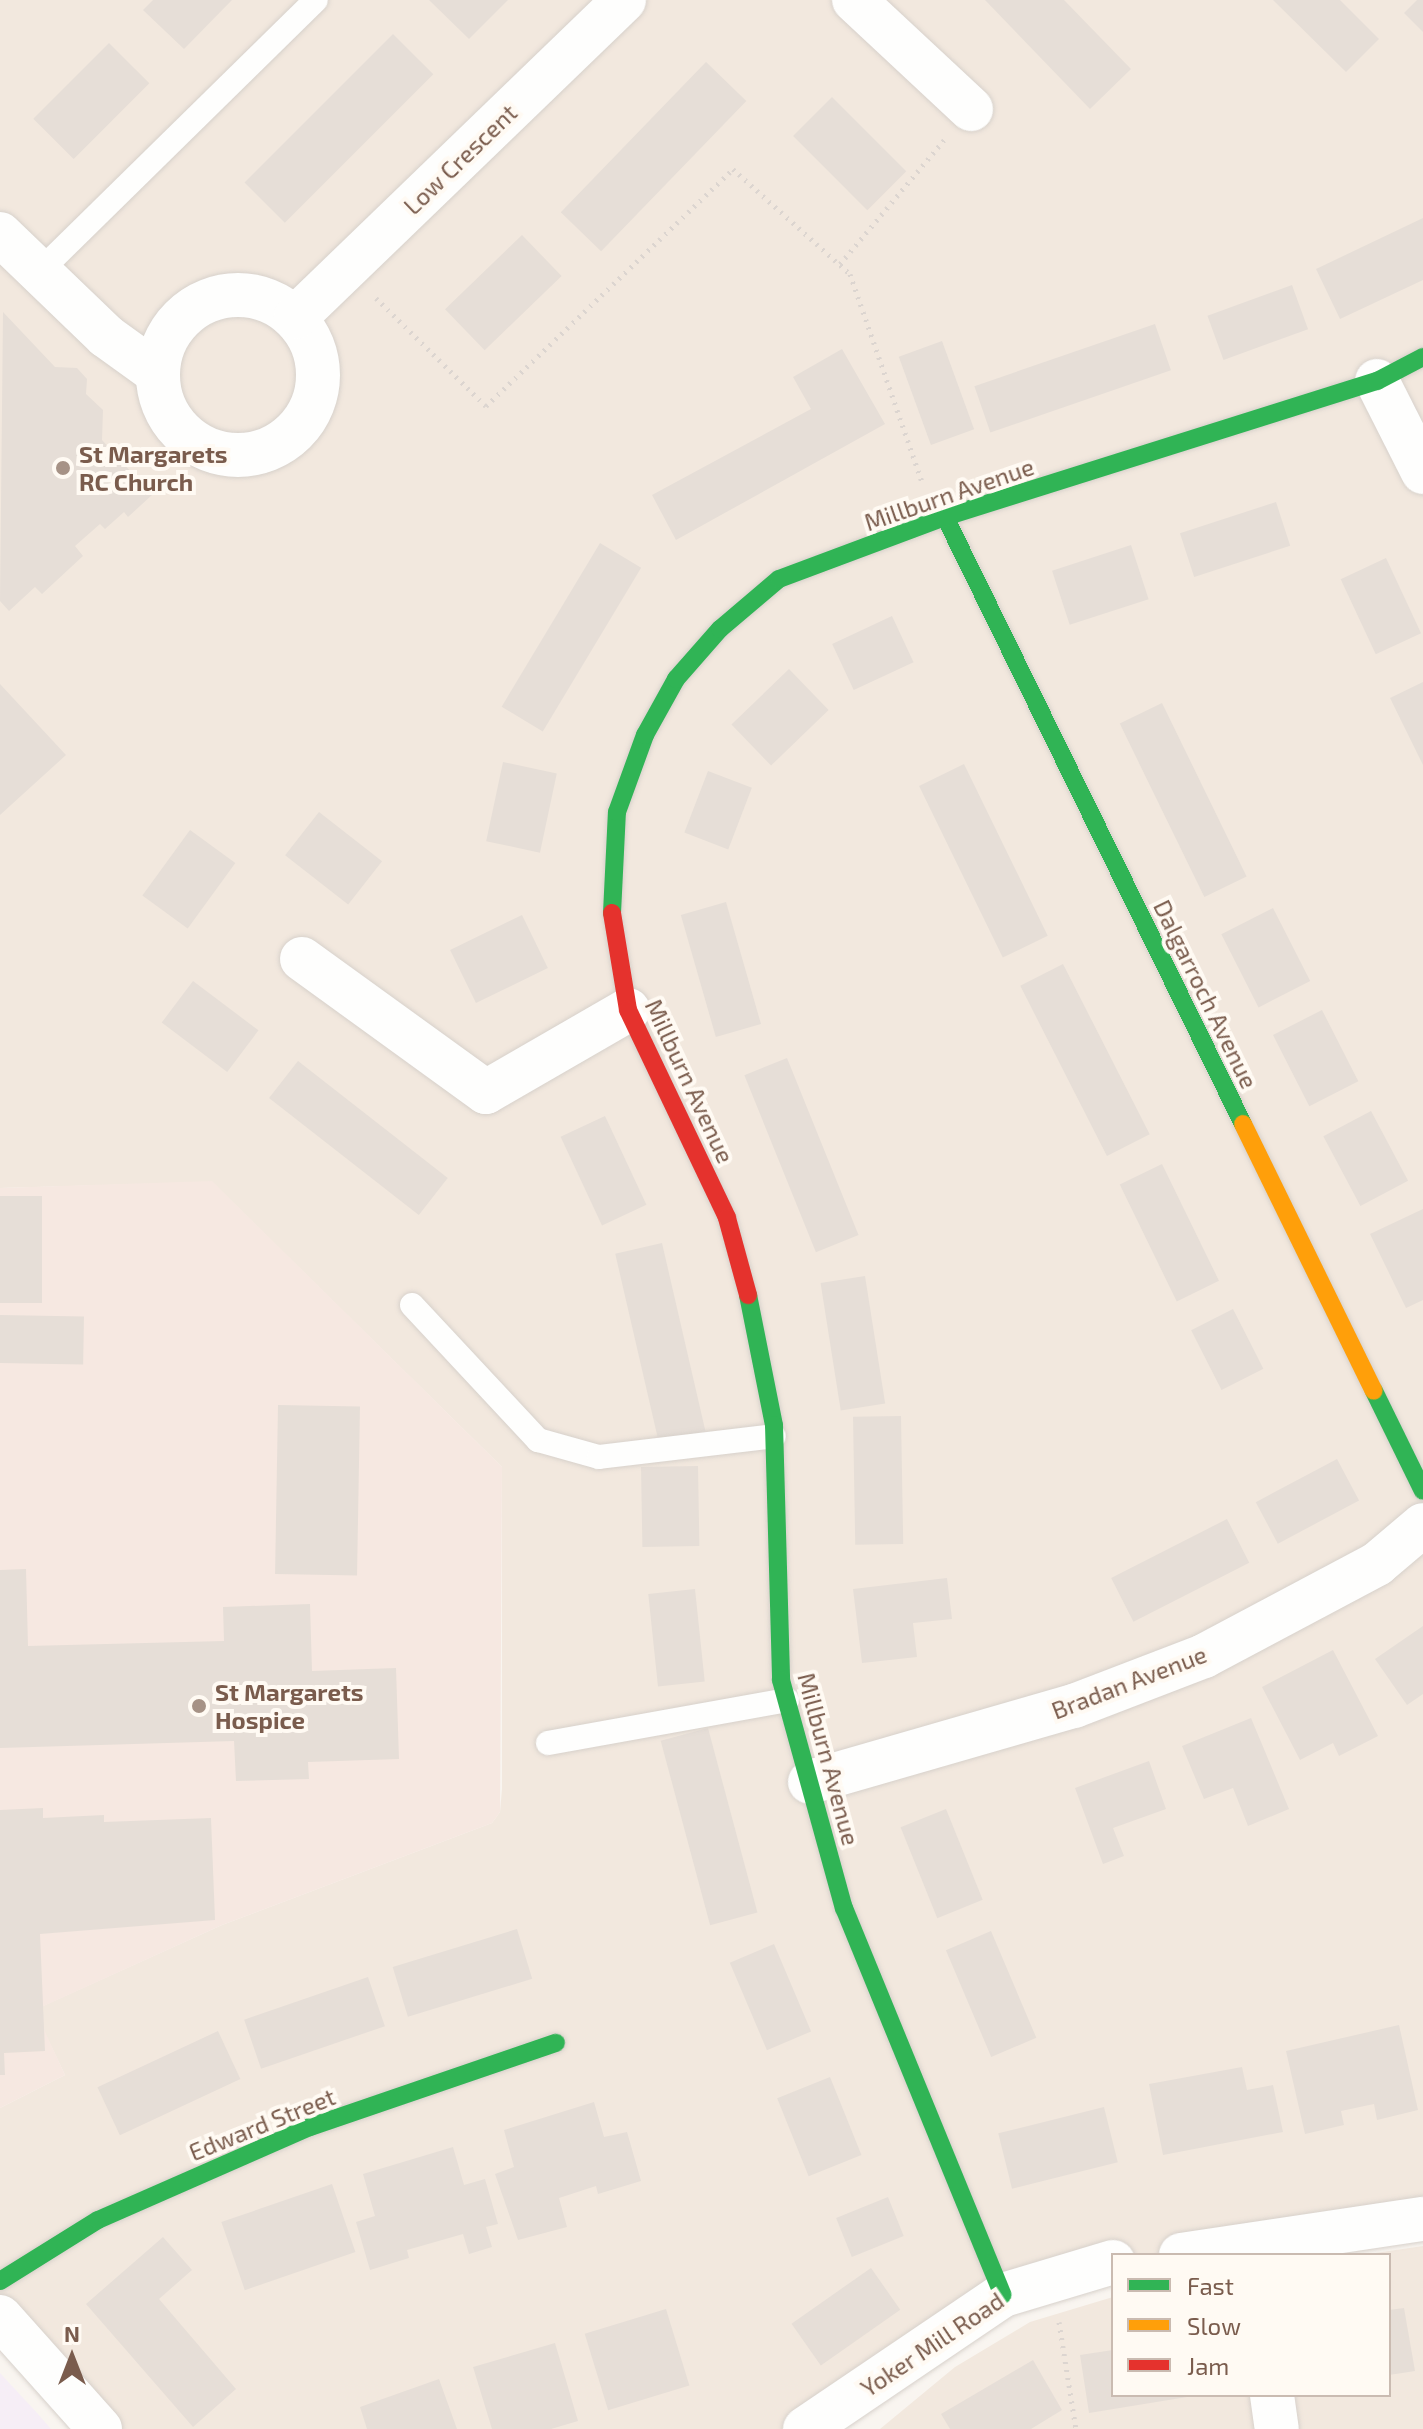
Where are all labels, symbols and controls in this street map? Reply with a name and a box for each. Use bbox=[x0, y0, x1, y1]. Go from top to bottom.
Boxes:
street label: Low Crescent bbox=[397, 98, 523, 220]
place label: St Margarets RC Church bbox=[79, 440, 228, 496]
street label: Millburn Avenue bbox=[860, 451, 1038, 537]
marker: St Margarets RC Church bbox=[54, 459, 72, 477]
street label: Dalgarroch Avenue bbox=[1148, 895, 1264, 1093]
street label: Millburn Avenue bbox=[639, 994, 741, 1168]
street label: Bradan Avenue bbox=[1047, 1639, 1211, 1725]
street label: Millburn Avenue bbox=[792, 1669, 866, 1849]
place label: St Margarets Hospice bbox=[215, 1678, 364, 1734]
marker: St Margarets Hospice bbox=[190, 1697, 208, 1715]
street label: Edward Street bbox=[185, 2082, 339, 2166]
legend bbox=[1111, 2253, 1391, 2397]
text: Fast bbox=[1187, 2271, 1234, 2300]
street label: Yoker Mill Road bbox=[855, 2285, 1009, 2403]
text: Slow bbox=[1187, 2311, 1241, 2340]
north arrow bbox=[32, 2317, 112, 2397]
text: N bbox=[64, 2320, 80, 2346]
text: Jam bbox=[1187, 2351, 1229, 2380]

